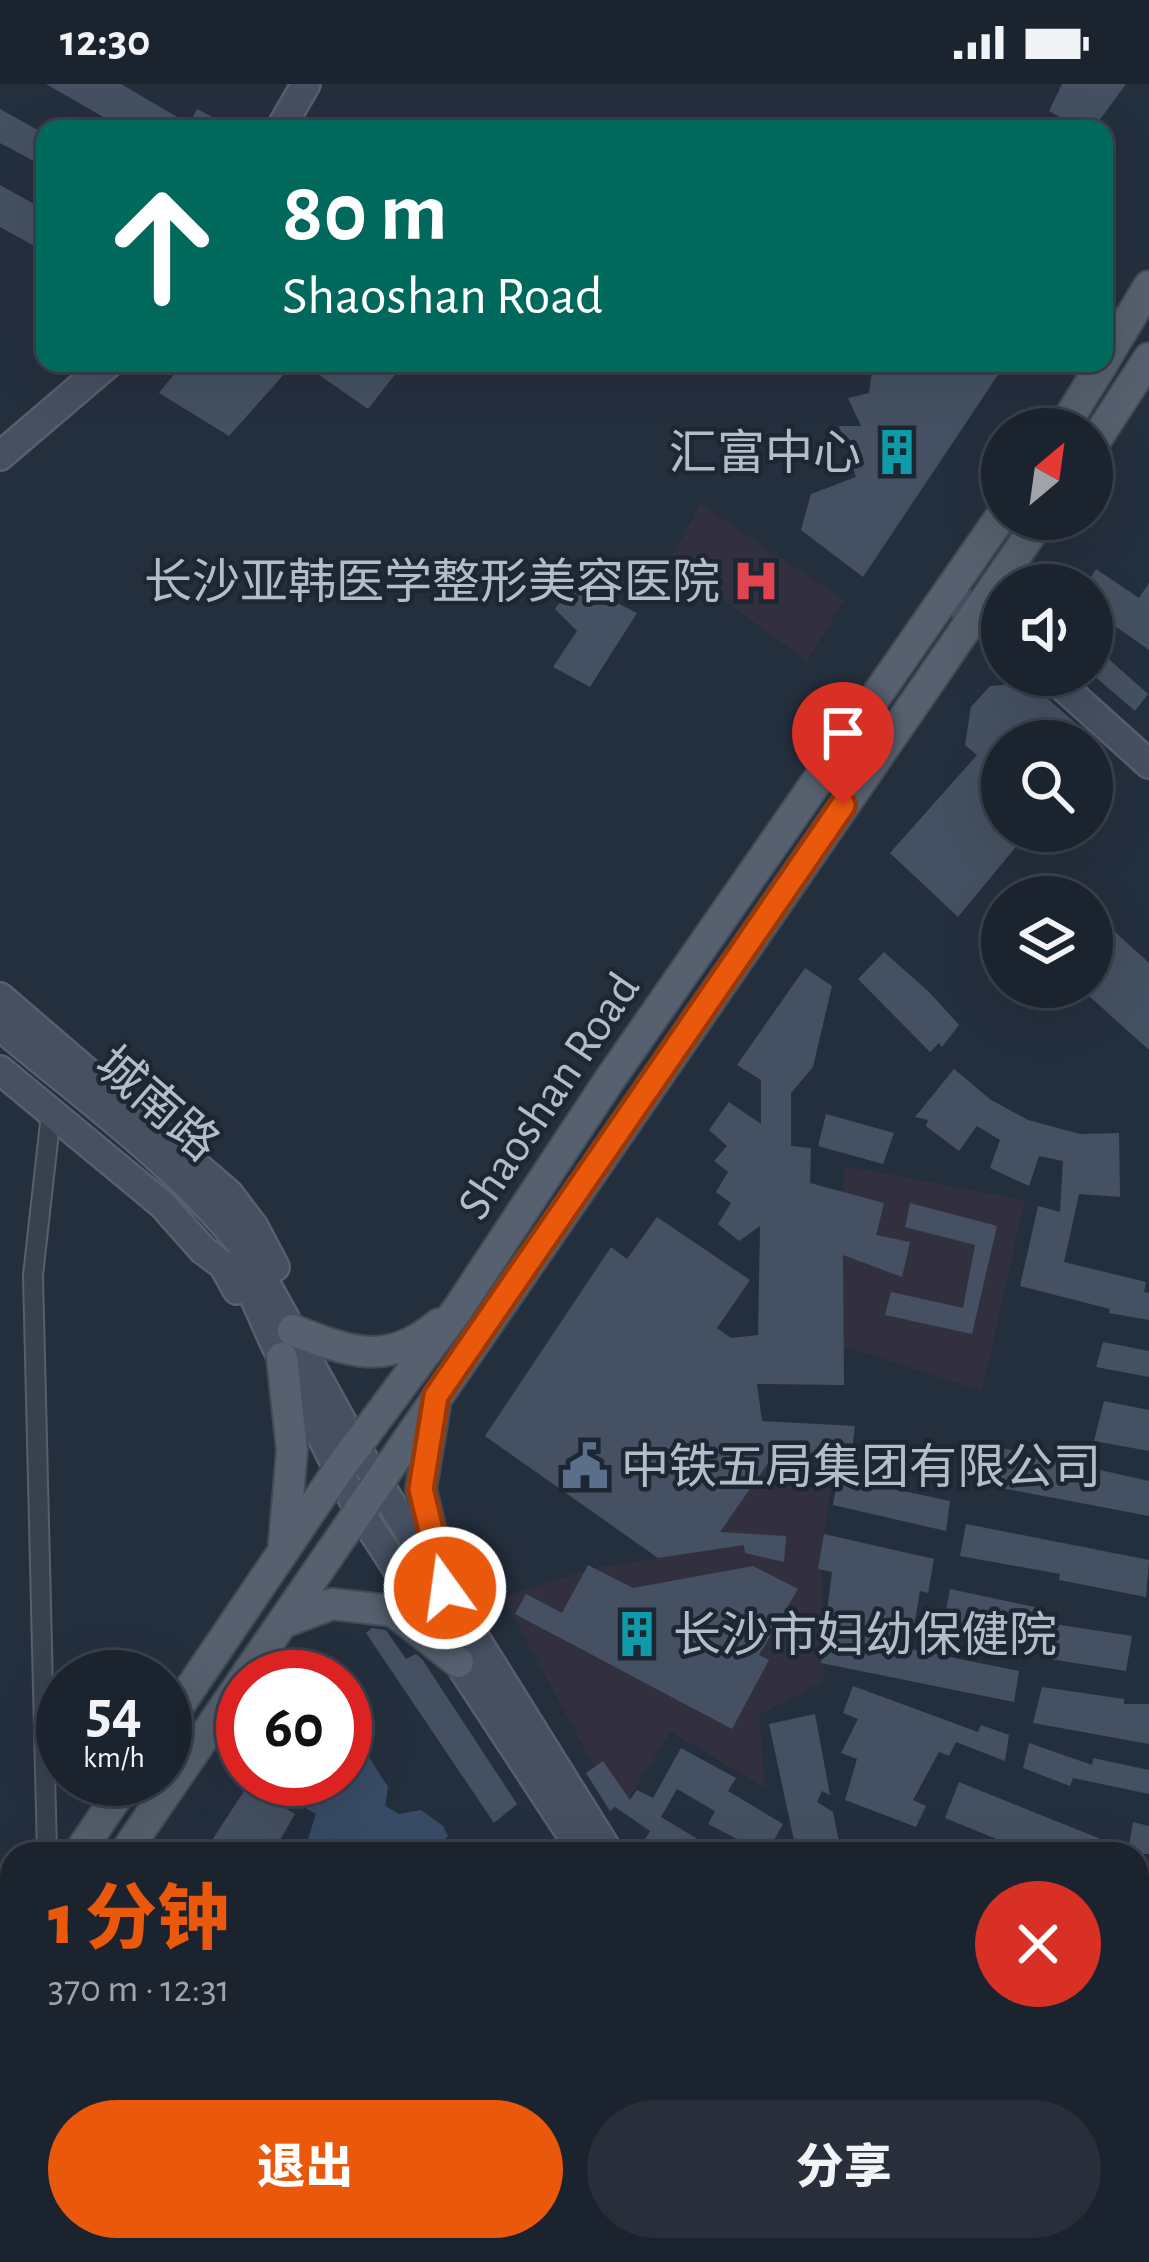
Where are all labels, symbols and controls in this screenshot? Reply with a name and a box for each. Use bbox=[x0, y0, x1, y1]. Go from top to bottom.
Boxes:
text: 12:30 bbox=[60, 19, 151, 64]
icon: ahead bbox=[84, 168, 240, 324]
text: 80 m bbox=[282, 172, 448, 256]
text: Shaoshan Road bbox=[282, 270, 603, 324]
north arrow bbox=[981, 408, 1113, 540]
map controls bbox=[981, 408, 1113, 1008]
building icon: 汇富中心 bbox=[872, 427, 922, 477]
place label: 汇富中心 bbox=[669, 428, 861, 479]
hospital icon: 长沙亚韩医学整形美容医院 bbox=[731, 556, 781, 606]
place label: 长沙亚韩医学整形美容医院 bbox=[144, 557, 720, 608]
button: sound bbox=[981, 564, 1113, 696]
pin bbox=[792, 682, 894, 805]
icon: arrive bbox=[810, 700, 876, 766]
button: search bbox=[981, 720, 1113, 852]
button: layers bbox=[981, 876, 1113, 1008]
street label: Shaoshan Road bbox=[450, 965, 649, 1228]
street label: 城南路 bbox=[86, 1038, 228, 1171]
public building icon: 中铁五局集团有限公司 bbox=[560, 1441, 610, 1491]
place label: 中铁五局集团有限公司 bbox=[621, 1442, 1101, 1493]
position arrow bbox=[382, 1525, 508, 1651]
building icon: 长沙市妇幼保健院 bbox=[612, 1609, 662, 1659]
place label: 长沙市妇幼保健院 bbox=[673, 1610, 1057, 1661]
speed limit sign: 60 bbox=[216, 1650, 372, 1806]
text: 54 bbox=[86, 1683, 142, 1743]
text: km/h bbox=[83, 1743, 145, 1773]
button: close bbox=[975, 1881, 1101, 2007]
text: 1 分钟 bbox=[48, 1885, 229, 1957]
text: 370 m · 12:31 bbox=[48, 1970, 230, 2009]
button: 退出 bbox=[48, 2100, 563, 2238]
button: 分享 bbox=[587, 2100, 1101, 2238]

